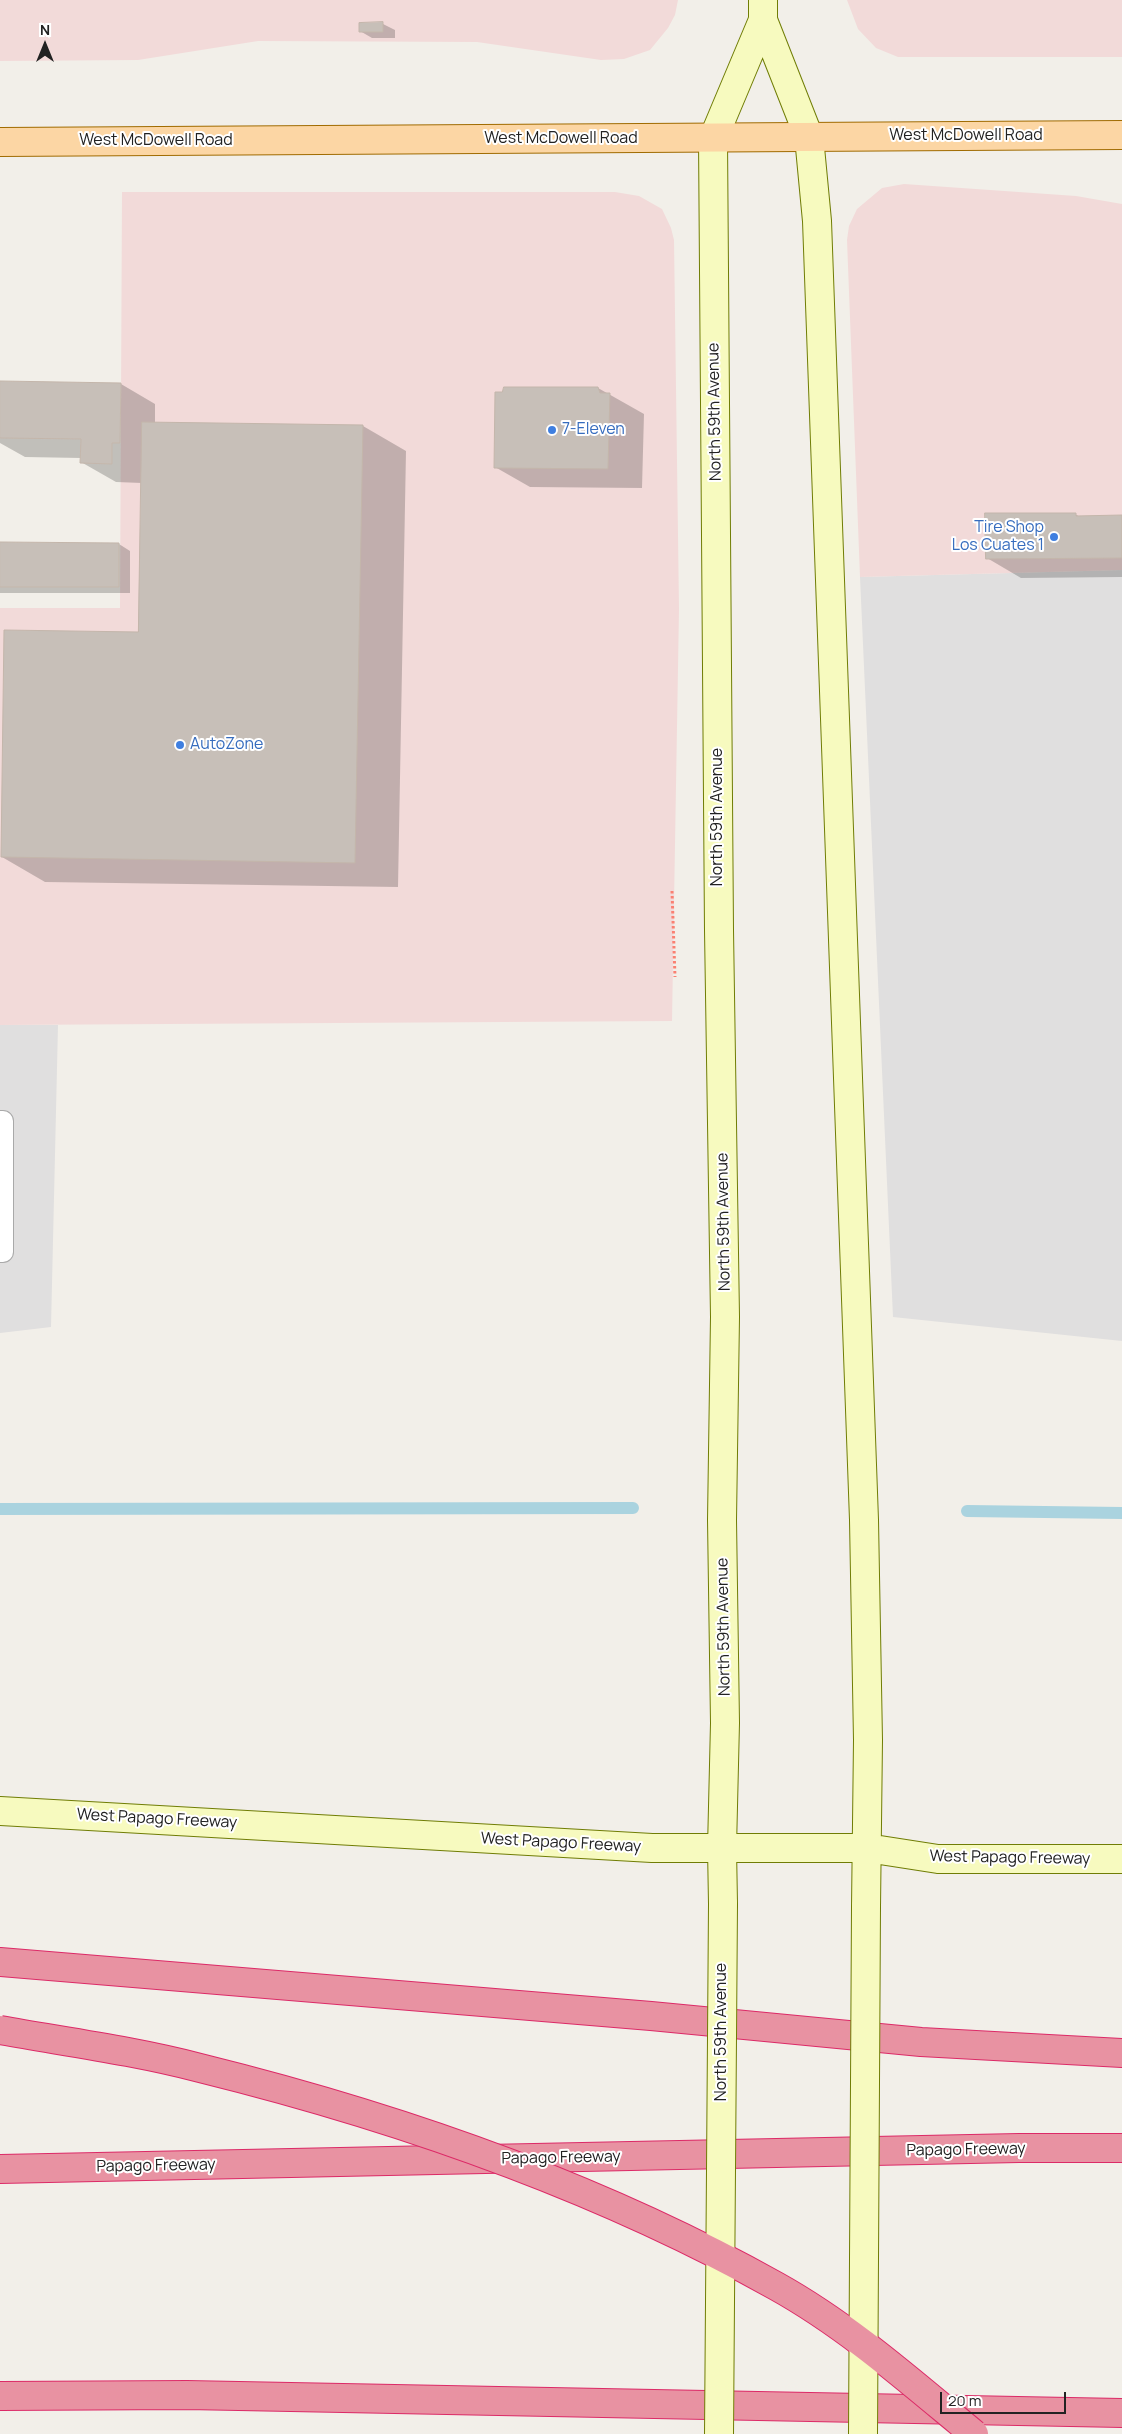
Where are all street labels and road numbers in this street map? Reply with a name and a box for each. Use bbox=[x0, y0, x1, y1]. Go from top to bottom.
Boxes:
street label: West McDowell Road bbox=[889, 126, 1043, 146]
street label: West McDowell Road bbox=[484, 129, 638, 149]
street label: West McDowell Road bbox=[79, 131, 233, 151]
street label: North 59th Avenue bbox=[704, 343, 726, 481]
street label: North 59th Avenue bbox=[708, 748, 728, 886]
street label: North 59th Avenue bbox=[713, 1153, 735, 1291]
street label: North 59th Avenue bbox=[713, 1558, 735, 1696]
street label: West Papago Freeway bbox=[76, 1805, 238, 1833]
street label: West Papago Freeway bbox=[480, 1829, 642, 1857]
street label: West Papago Freeway bbox=[929, 1847, 1091, 1869]
street label: North 59th Avenue bbox=[712, 1963, 732, 2101]
street label: Papago Freeway bbox=[906, 2139, 1026, 2161]
street label: Papago Freeway bbox=[501, 2147, 621, 2169]
street label: Papago Freeway bbox=[96, 2155, 216, 2177]

